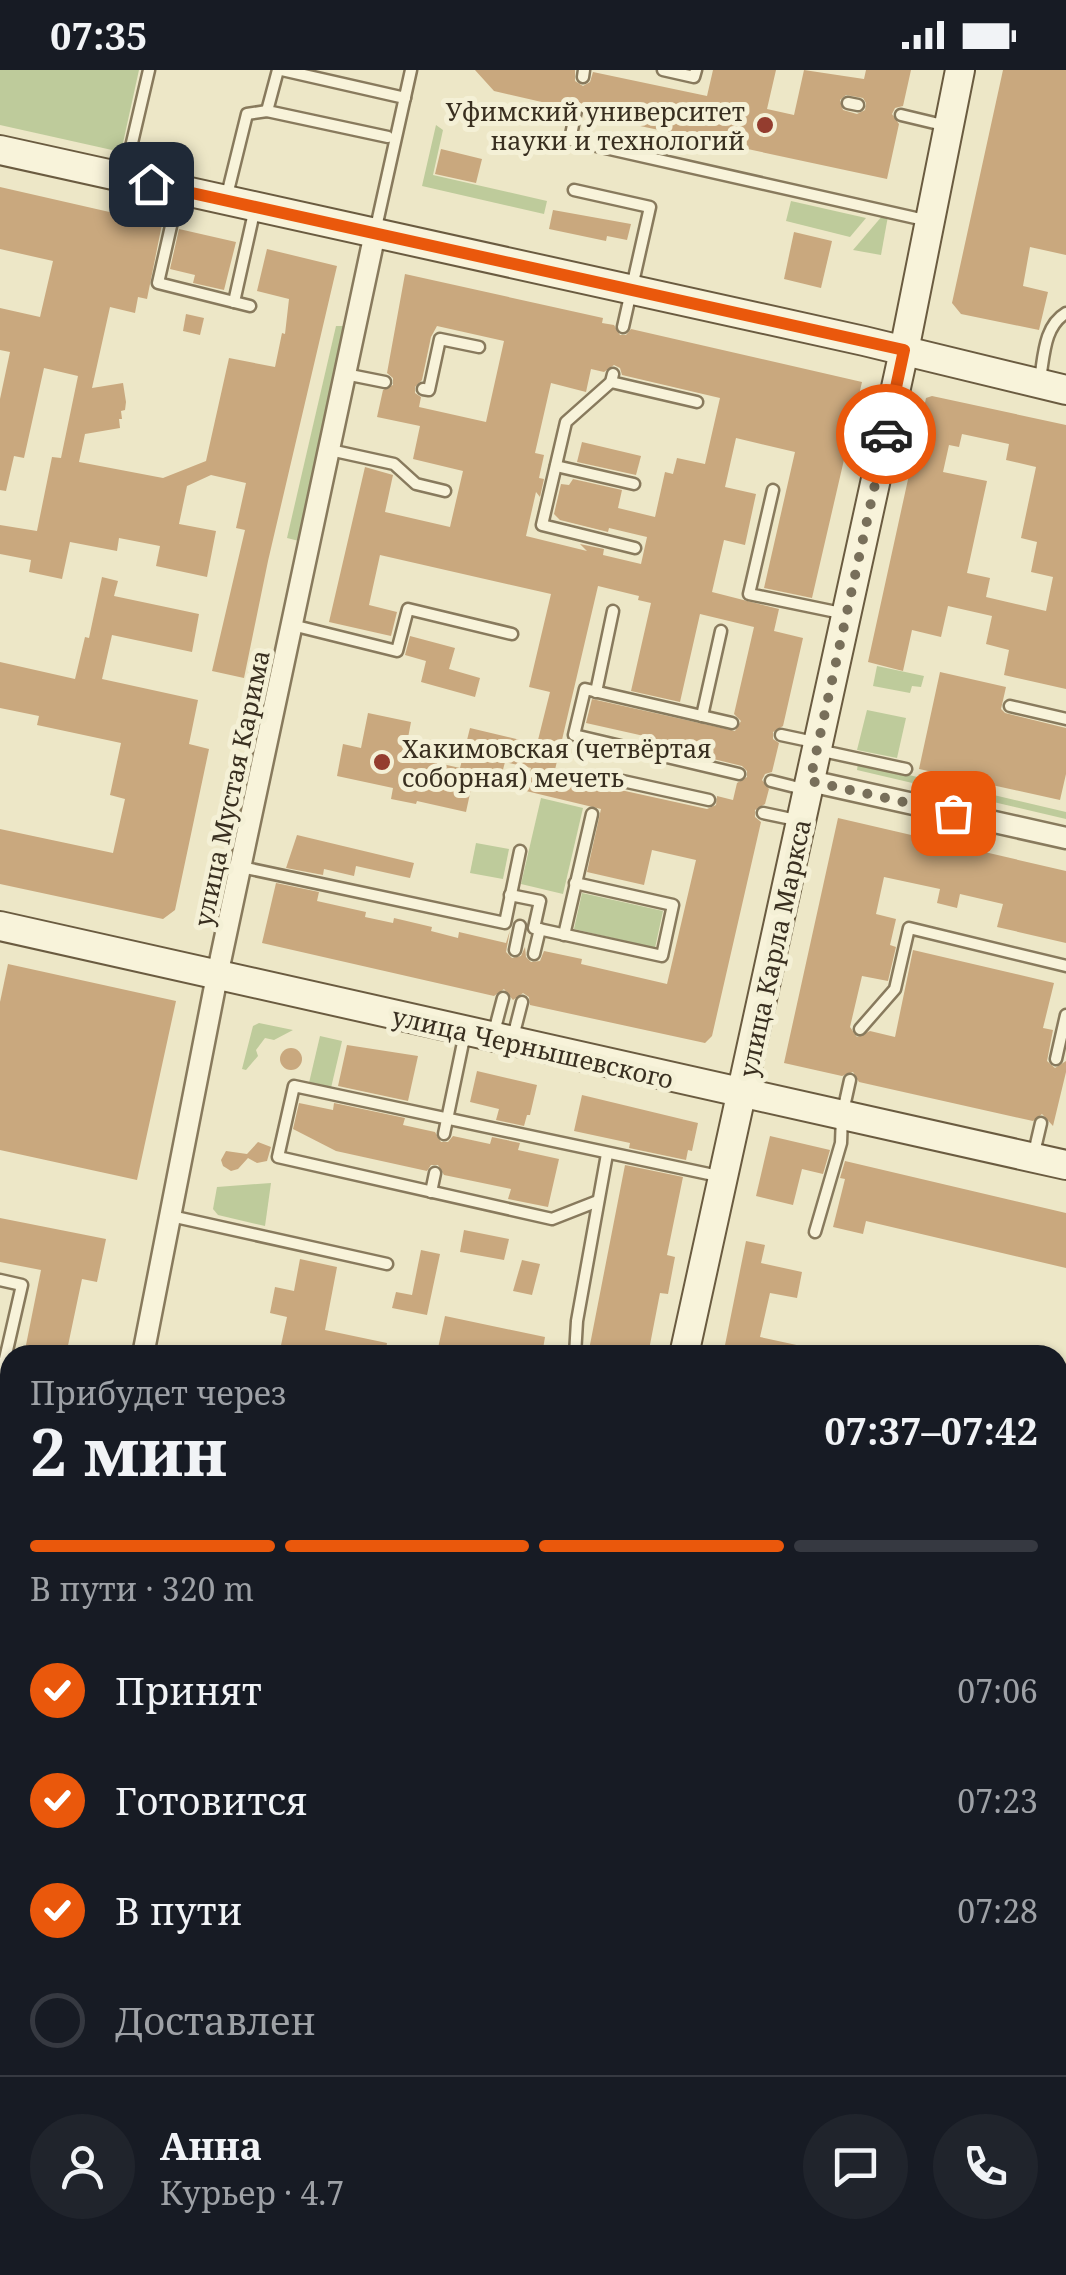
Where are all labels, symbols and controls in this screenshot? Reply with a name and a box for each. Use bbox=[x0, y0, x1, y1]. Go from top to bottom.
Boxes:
text: 07:35 bbox=[50, 9, 147, 61]
place label: Уфимский университет науки и технологий bbox=[446, 94, 745, 157]
marker: Уфимский университет науки и технологий bbox=[754, 114, 776, 136]
pin bbox=[109, 142, 194, 227]
icon: home bbox=[124, 157, 179, 212]
courier bbox=[836, 384, 936, 484]
icon: car bbox=[859, 407, 914, 462]
street label: улица Мустая Карима bbox=[185, 647, 277, 929]
place label: Хакимовская (четвёртая соборная) мечеть bbox=[402, 731, 711, 794]
marker: Хакимовская (четвёртая соборная) мечеть bbox=[371, 751, 393, 773]
pin bbox=[911, 771, 996, 856]
icon: bag bbox=[926, 786, 981, 841]
street label: улица Карла Маркса bbox=[730, 816, 818, 1080]
street label: улица Чернышевского bbox=[389, 998, 677, 1096]
text: Прибудет через bbox=[30, 1371, 286, 1414]
text: 07:37–07:42 bbox=[824, 1404, 1038, 1456]
text: 2 мин bbox=[30, 1407, 227, 1495]
text: В пути · 320 m bbox=[30, 1567, 254, 1610]
icon: check bbox=[30, 1663, 85, 1718]
text: Принят bbox=[115, 1664, 262, 1716]
text: 07:06 bbox=[957, 1669, 1038, 1712]
icon: check bbox=[30, 1773, 85, 1828]
text: Готовится bbox=[115, 1774, 308, 1826]
text: 07:23 bbox=[957, 1779, 1038, 1822]
icon: check bbox=[30, 1883, 85, 1938]
text: В пути bbox=[115, 1884, 242, 1936]
text: 07:28 bbox=[957, 1889, 1038, 1932]
text: Доставлен bbox=[115, 1994, 316, 2046]
button: person bbox=[30, 2114, 135, 2219]
button: chat bbox=[803, 2114, 908, 2219]
button: phone bbox=[933, 2114, 1038, 2219]
text: Анна bbox=[160, 2119, 262, 2171]
text: Курьер · 4.7 bbox=[160, 2171, 344, 2214]

